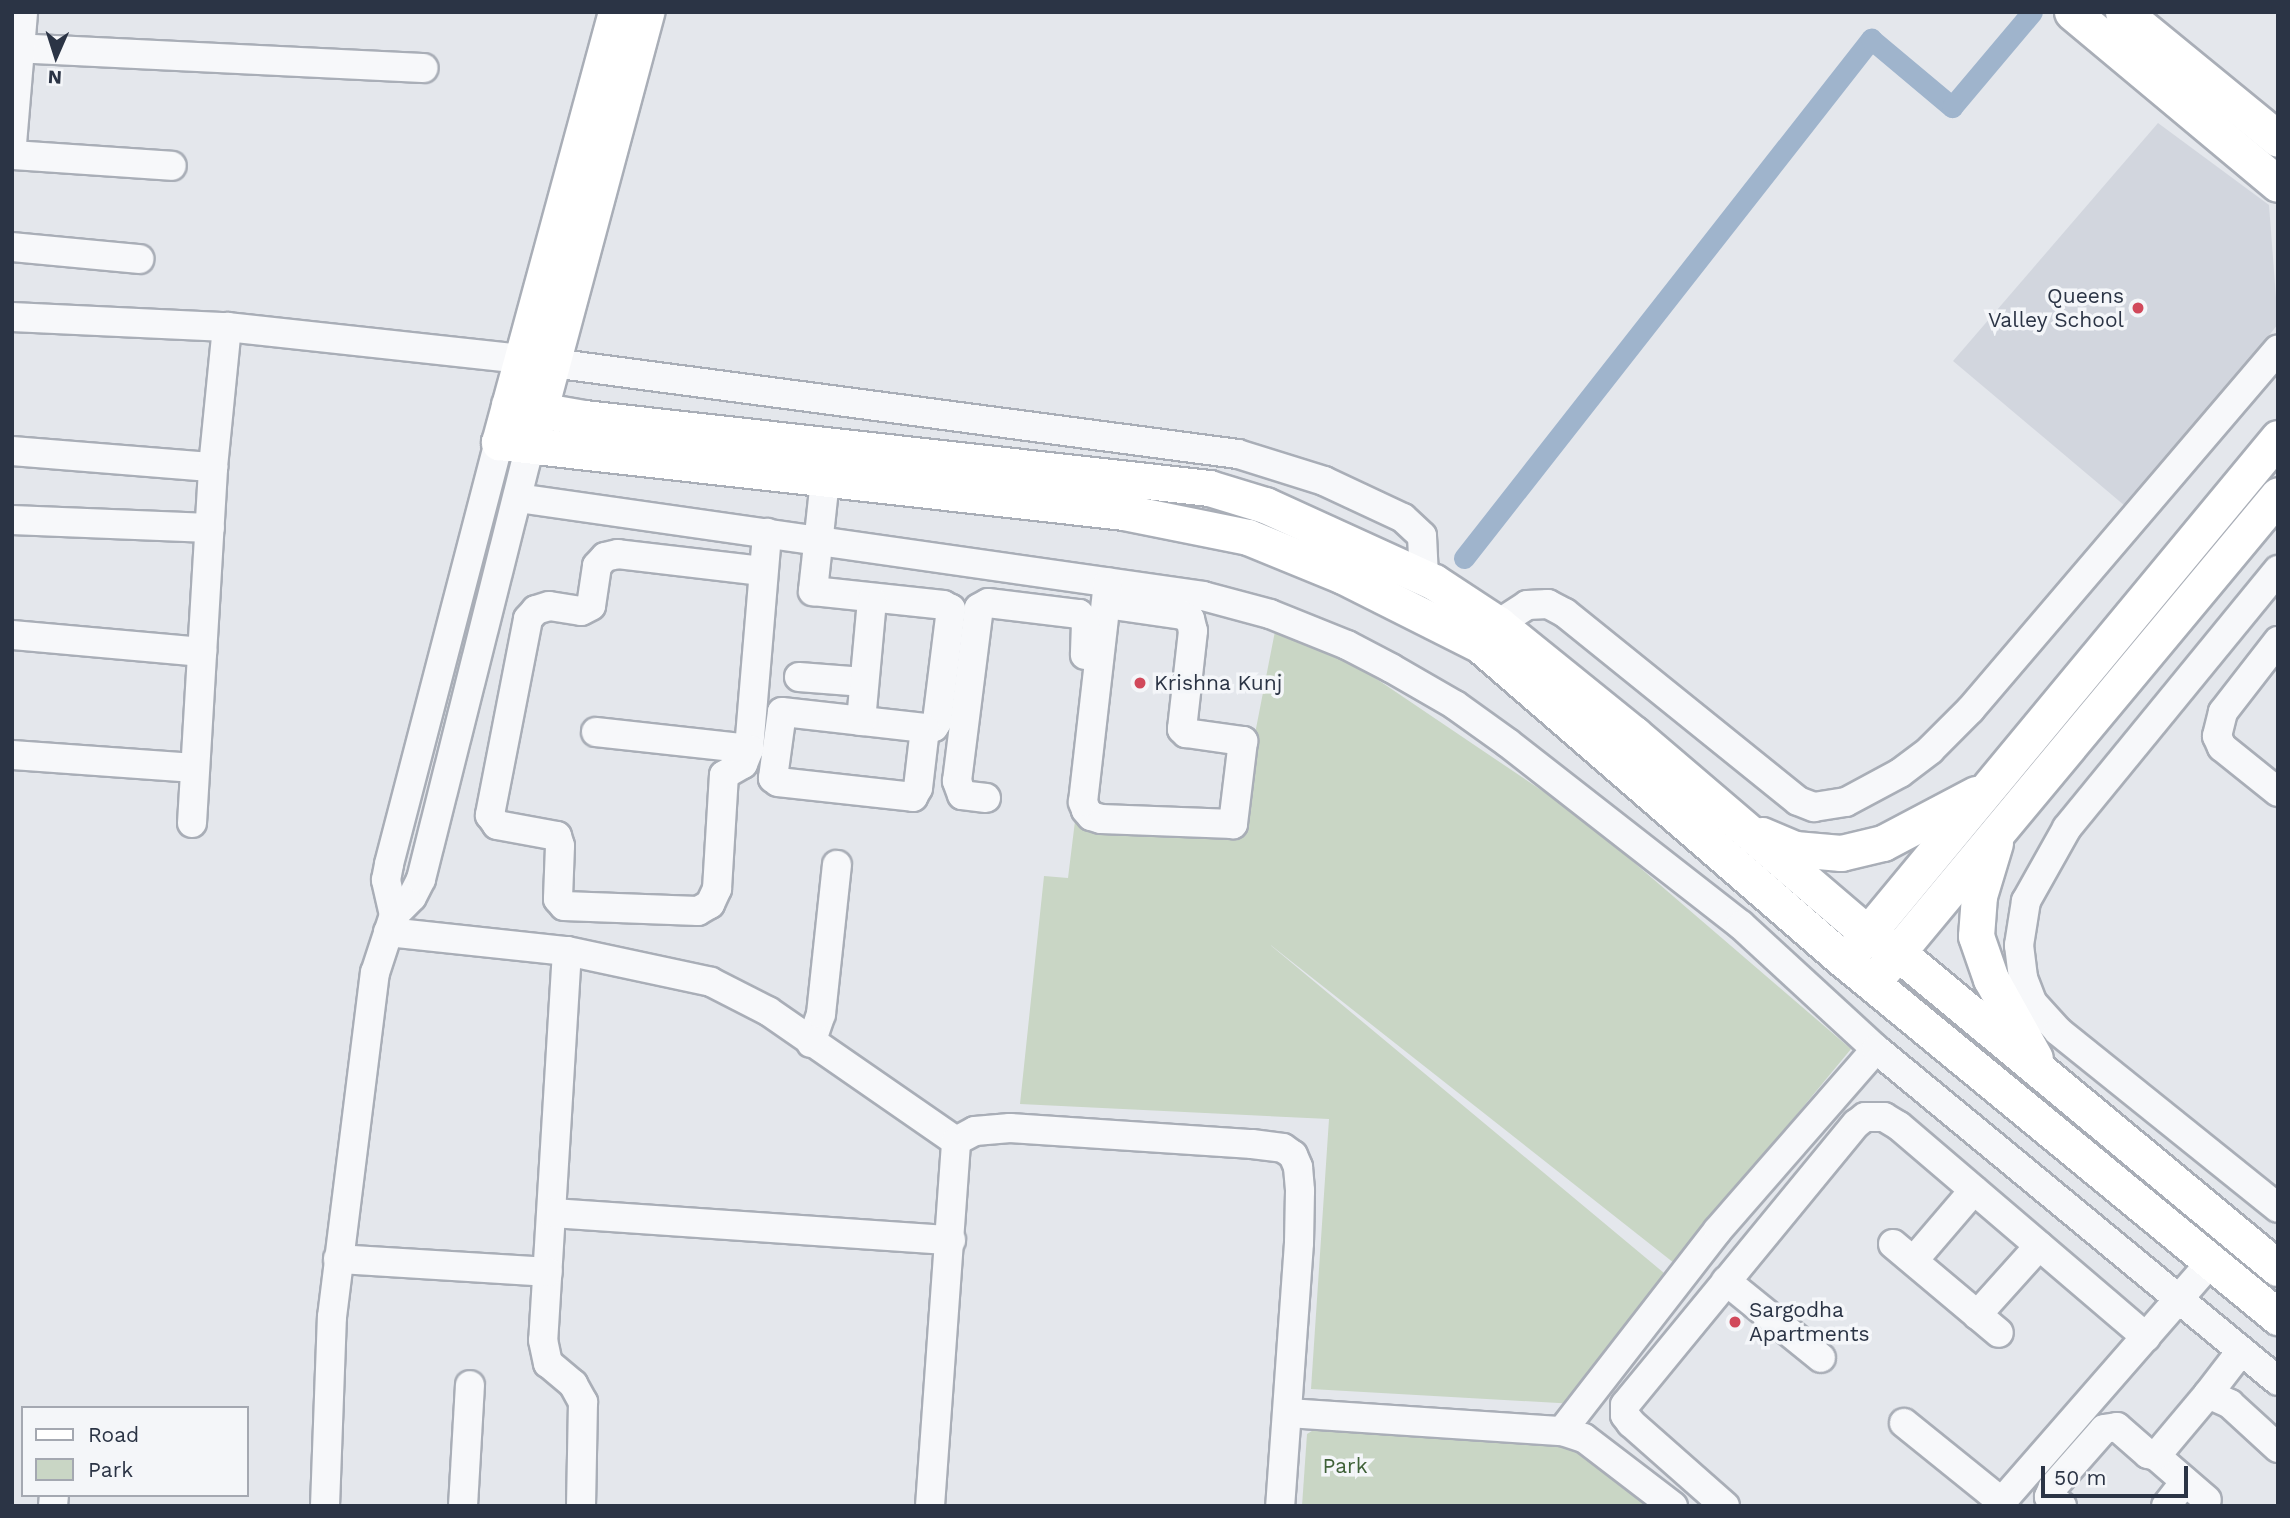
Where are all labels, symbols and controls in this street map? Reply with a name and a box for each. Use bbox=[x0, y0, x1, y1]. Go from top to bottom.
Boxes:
north arrow bbox=[21, 21, 91, 91]
text: N bbox=[47, 66, 63, 89]
place label: Queens Valley School bbox=[1987, 283, 2124, 333]
marker: Queens Valley School bbox=[2130, 300, 2146, 316]
place label: Krishna Kunj bbox=[1154, 670, 1283, 696]
marker: Krishna Kunj bbox=[1132, 675, 1148, 691]
place label: Sargodha Apartments bbox=[1749, 1297, 1869, 1347]
marker: Sargodha Apartments bbox=[1727, 1314, 1743, 1330]
legend bbox=[21, 1406, 248, 1497]
text: Road bbox=[88, 1422, 139, 1447]
scale bar bbox=[2045, 1452, 2192, 1496]
park label: Park bbox=[1322, 1453, 1368, 1479]
text: Park bbox=[88, 1457, 133, 1482]
text: 50 m bbox=[2054, 1465, 2106, 1490]

